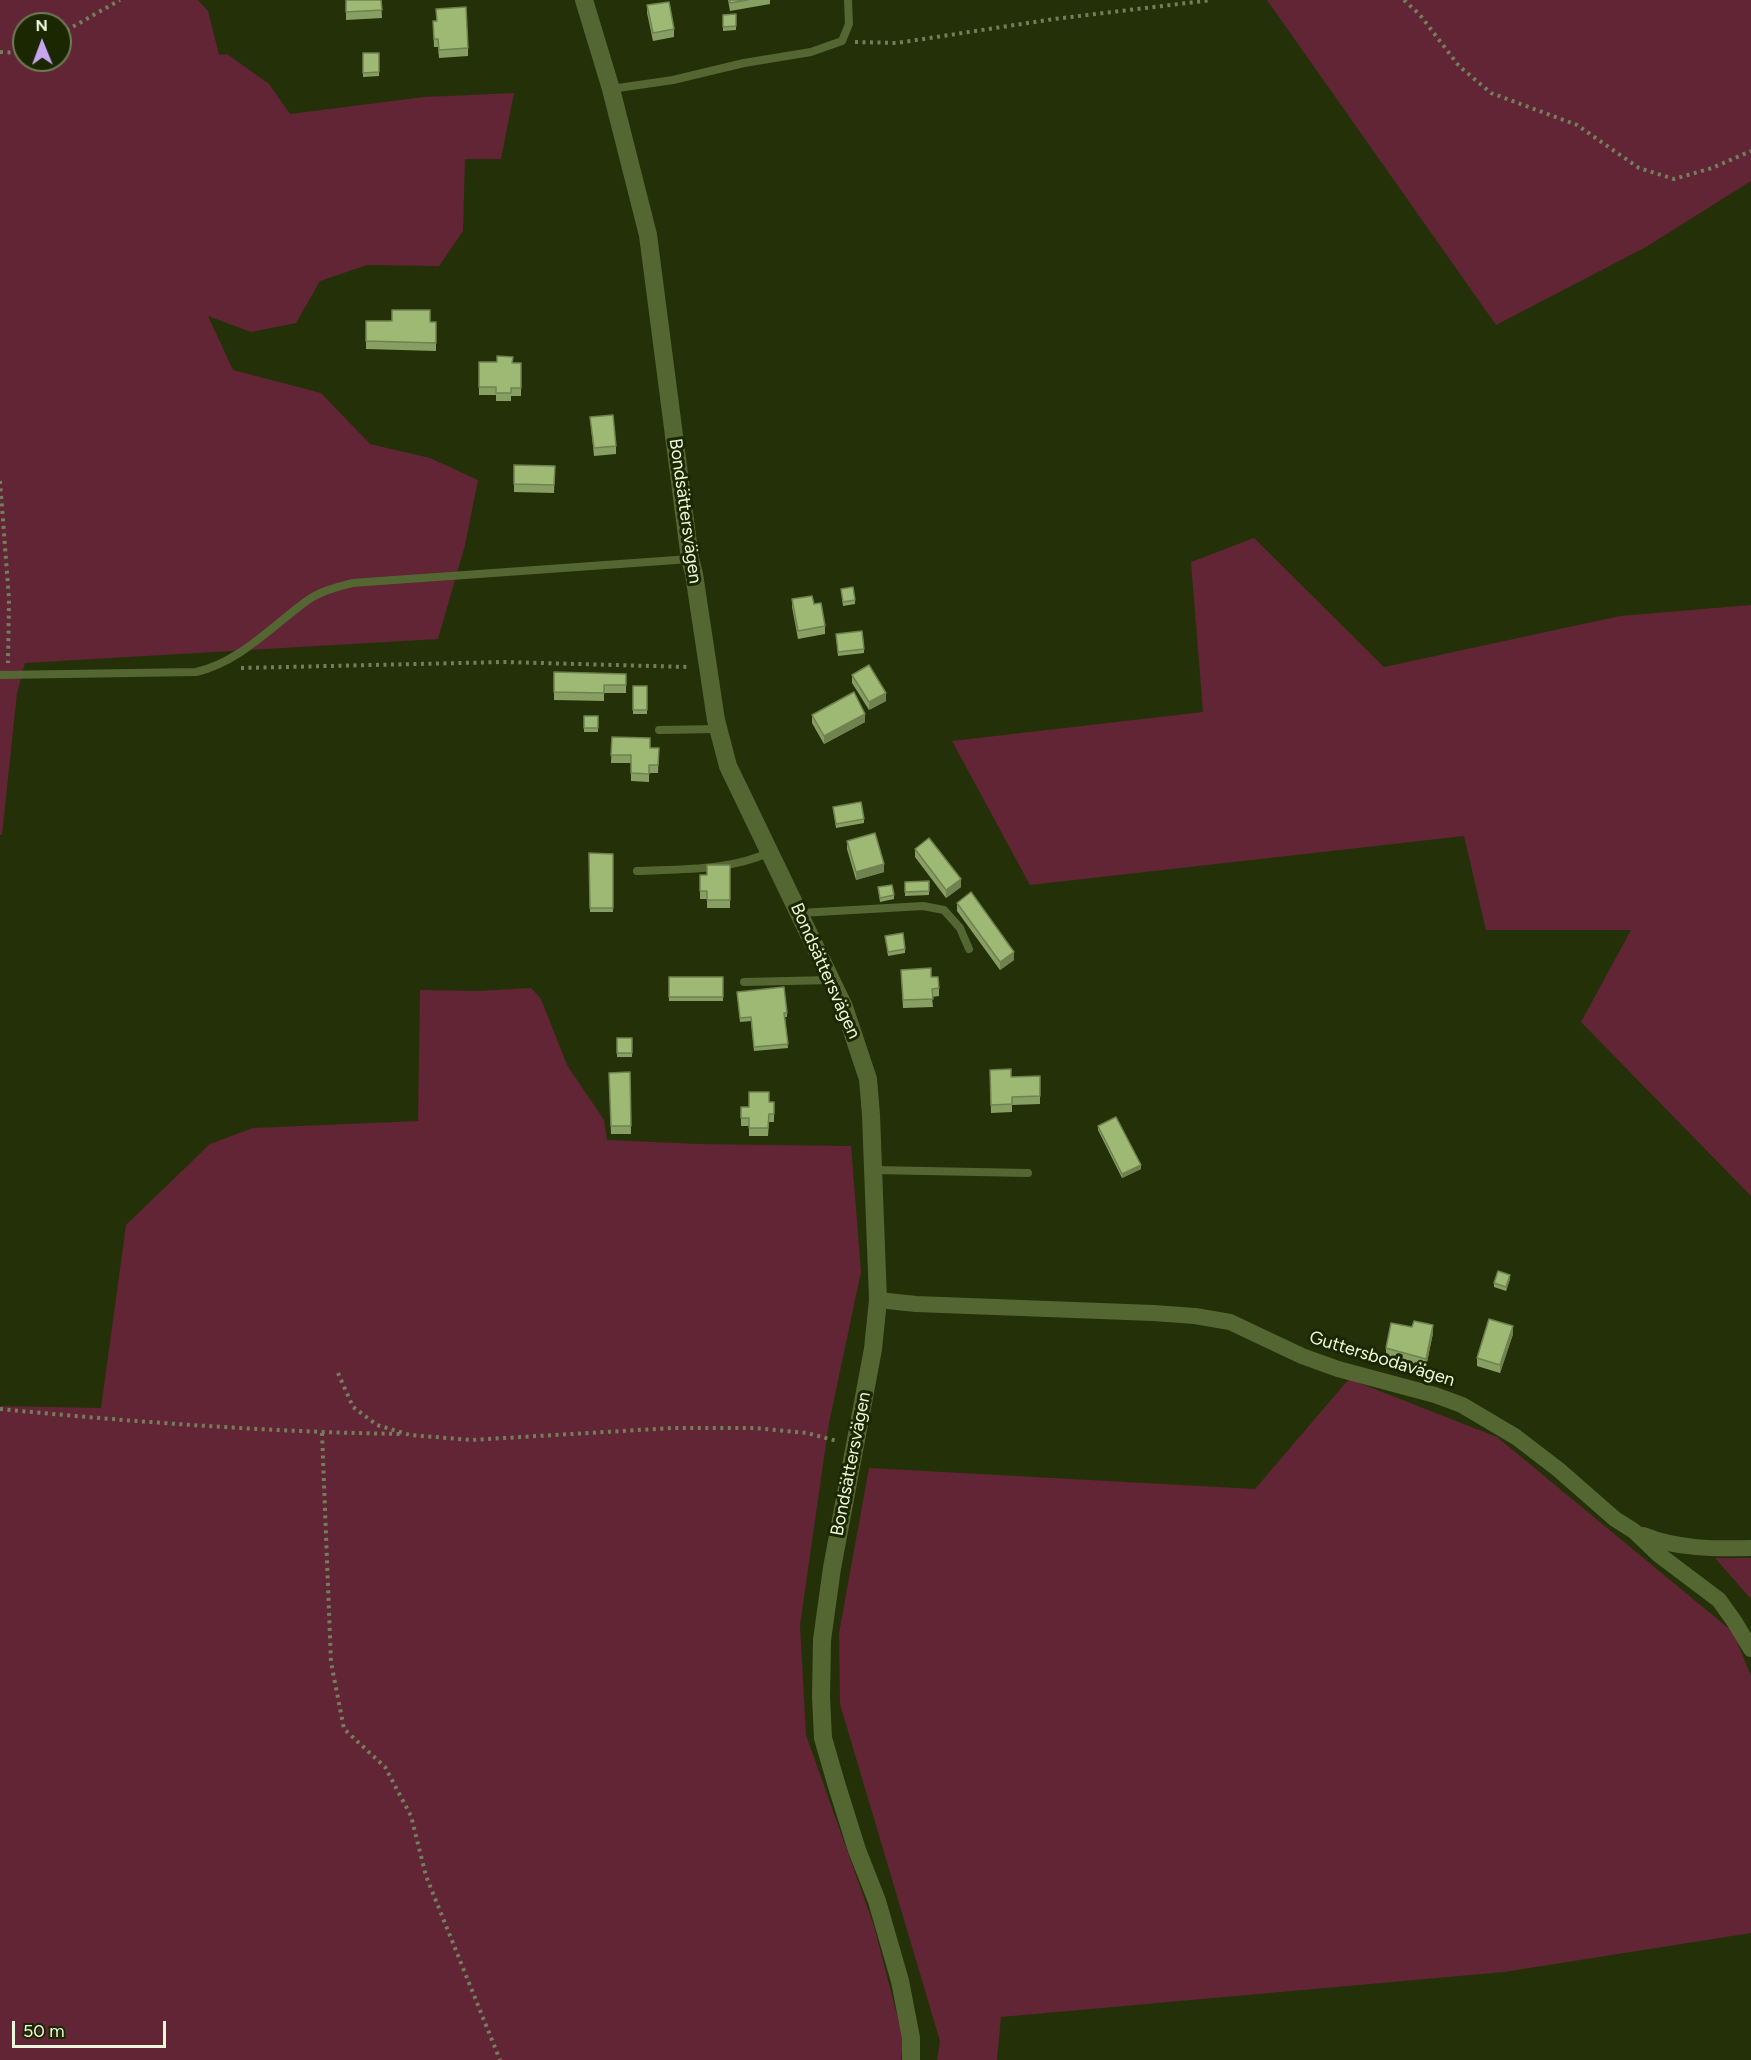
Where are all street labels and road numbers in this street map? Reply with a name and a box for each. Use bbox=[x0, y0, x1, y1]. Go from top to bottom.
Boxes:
street label: Bondsättersvägen bbox=[664, 437, 706, 585]
street label: Bondsättersvägen bbox=[785, 900, 865, 1042]
street label: Guttersbodavägen bbox=[1307, 1327, 1457, 1391]
street label: Bondsättersvägen bbox=[826, 1390, 876, 1538]

